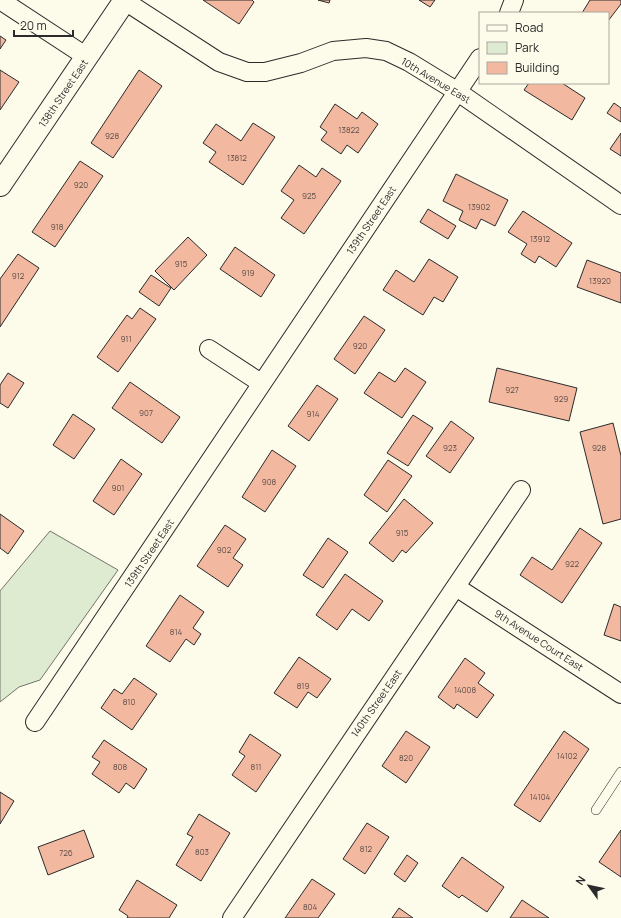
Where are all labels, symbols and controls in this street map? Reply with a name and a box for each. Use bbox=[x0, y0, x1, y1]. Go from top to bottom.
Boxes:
scale bar bbox=[14, 12, 73, 38]
legend bbox=[479, 12, 609, 84]
text: 20 m bbox=[20, 17, 47, 34]
text: Road bbox=[515, 19, 543, 36]
text: Park bbox=[515, 39, 540, 56]
street label: 10th Avenue East bbox=[399, 54, 473, 106]
street label: 138th Street East bbox=[35, 56, 91, 130]
text: Building bbox=[515, 59, 559, 76]
house number: 13822 bbox=[338, 124, 360, 135]
house number: 928 bbox=[105, 130, 119, 141]
house number: 13812 bbox=[227, 152, 247, 163]
house number: 920 bbox=[74, 179, 88, 190]
street label: 139th Street East bbox=[343, 183, 399, 257]
house number: 925 bbox=[302, 190, 316, 201]
house number: 13902 bbox=[468, 201, 490, 212]
house number: 918 bbox=[51, 221, 64, 232]
house number: 13912 bbox=[530, 233, 551, 244]
house number: 915 bbox=[175, 258, 188, 269]
house number: 919 bbox=[241, 267, 255, 278]
house number: 912 bbox=[12, 270, 25, 281]
house number: 13920 bbox=[589, 275, 611, 286]
house number: 911 bbox=[120, 333, 132, 344]
house number: 920 bbox=[353, 340, 367, 351]
house number: 927 bbox=[505, 384, 519, 395]
house number: 929 bbox=[554, 393, 568, 404]
house number: 907 bbox=[139, 407, 153, 418]
house number: 914 bbox=[307, 408, 320, 419]
house number: 923 bbox=[443, 442, 457, 453]
house number: 928 bbox=[592, 442, 606, 453]
house number: 908 bbox=[262, 476, 277, 487]
house number: 901 bbox=[112, 482, 124, 493]
street label: 139th Street East bbox=[121, 516, 177, 590]
house number: 915 bbox=[396, 527, 409, 538]
house number: 902 bbox=[217, 544, 232, 555]
house number: 922 bbox=[565, 558, 579, 569]
street label: 9th Avenue Court East bbox=[492, 606, 586, 674]
house number: 814 bbox=[170, 626, 183, 637]
street label: 140th Street East bbox=[347, 666, 405, 740]
house number: 819 bbox=[297, 680, 309, 691]
house number: 14008 bbox=[454, 684, 476, 695]
house number: 810 bbox=[123, 696, 135, 707]
house number: 14102 bbox=[557, 750, 578, 761]
house number: 820 bbox=[399, 752, 413, 763]
house number: 808 bbox=[113, 761, 127, 772]
house number: 811 bbox=[251, 761, 261, 772]
house number: 14104 bbox=[530, 791, 551, 802]
house number: 812 bbox=[360, 843, 373, 854]
house number: 803 bbox=[195, 846, 209, 857]
house number: 726 bbox=[59, 847, 73, 858]
north arrow bbox=[569, 866, 609, 906]
text: N bbox=[572, 873, 589, 888]
house number: 804 bbox=[303, 901, 317, 912]

